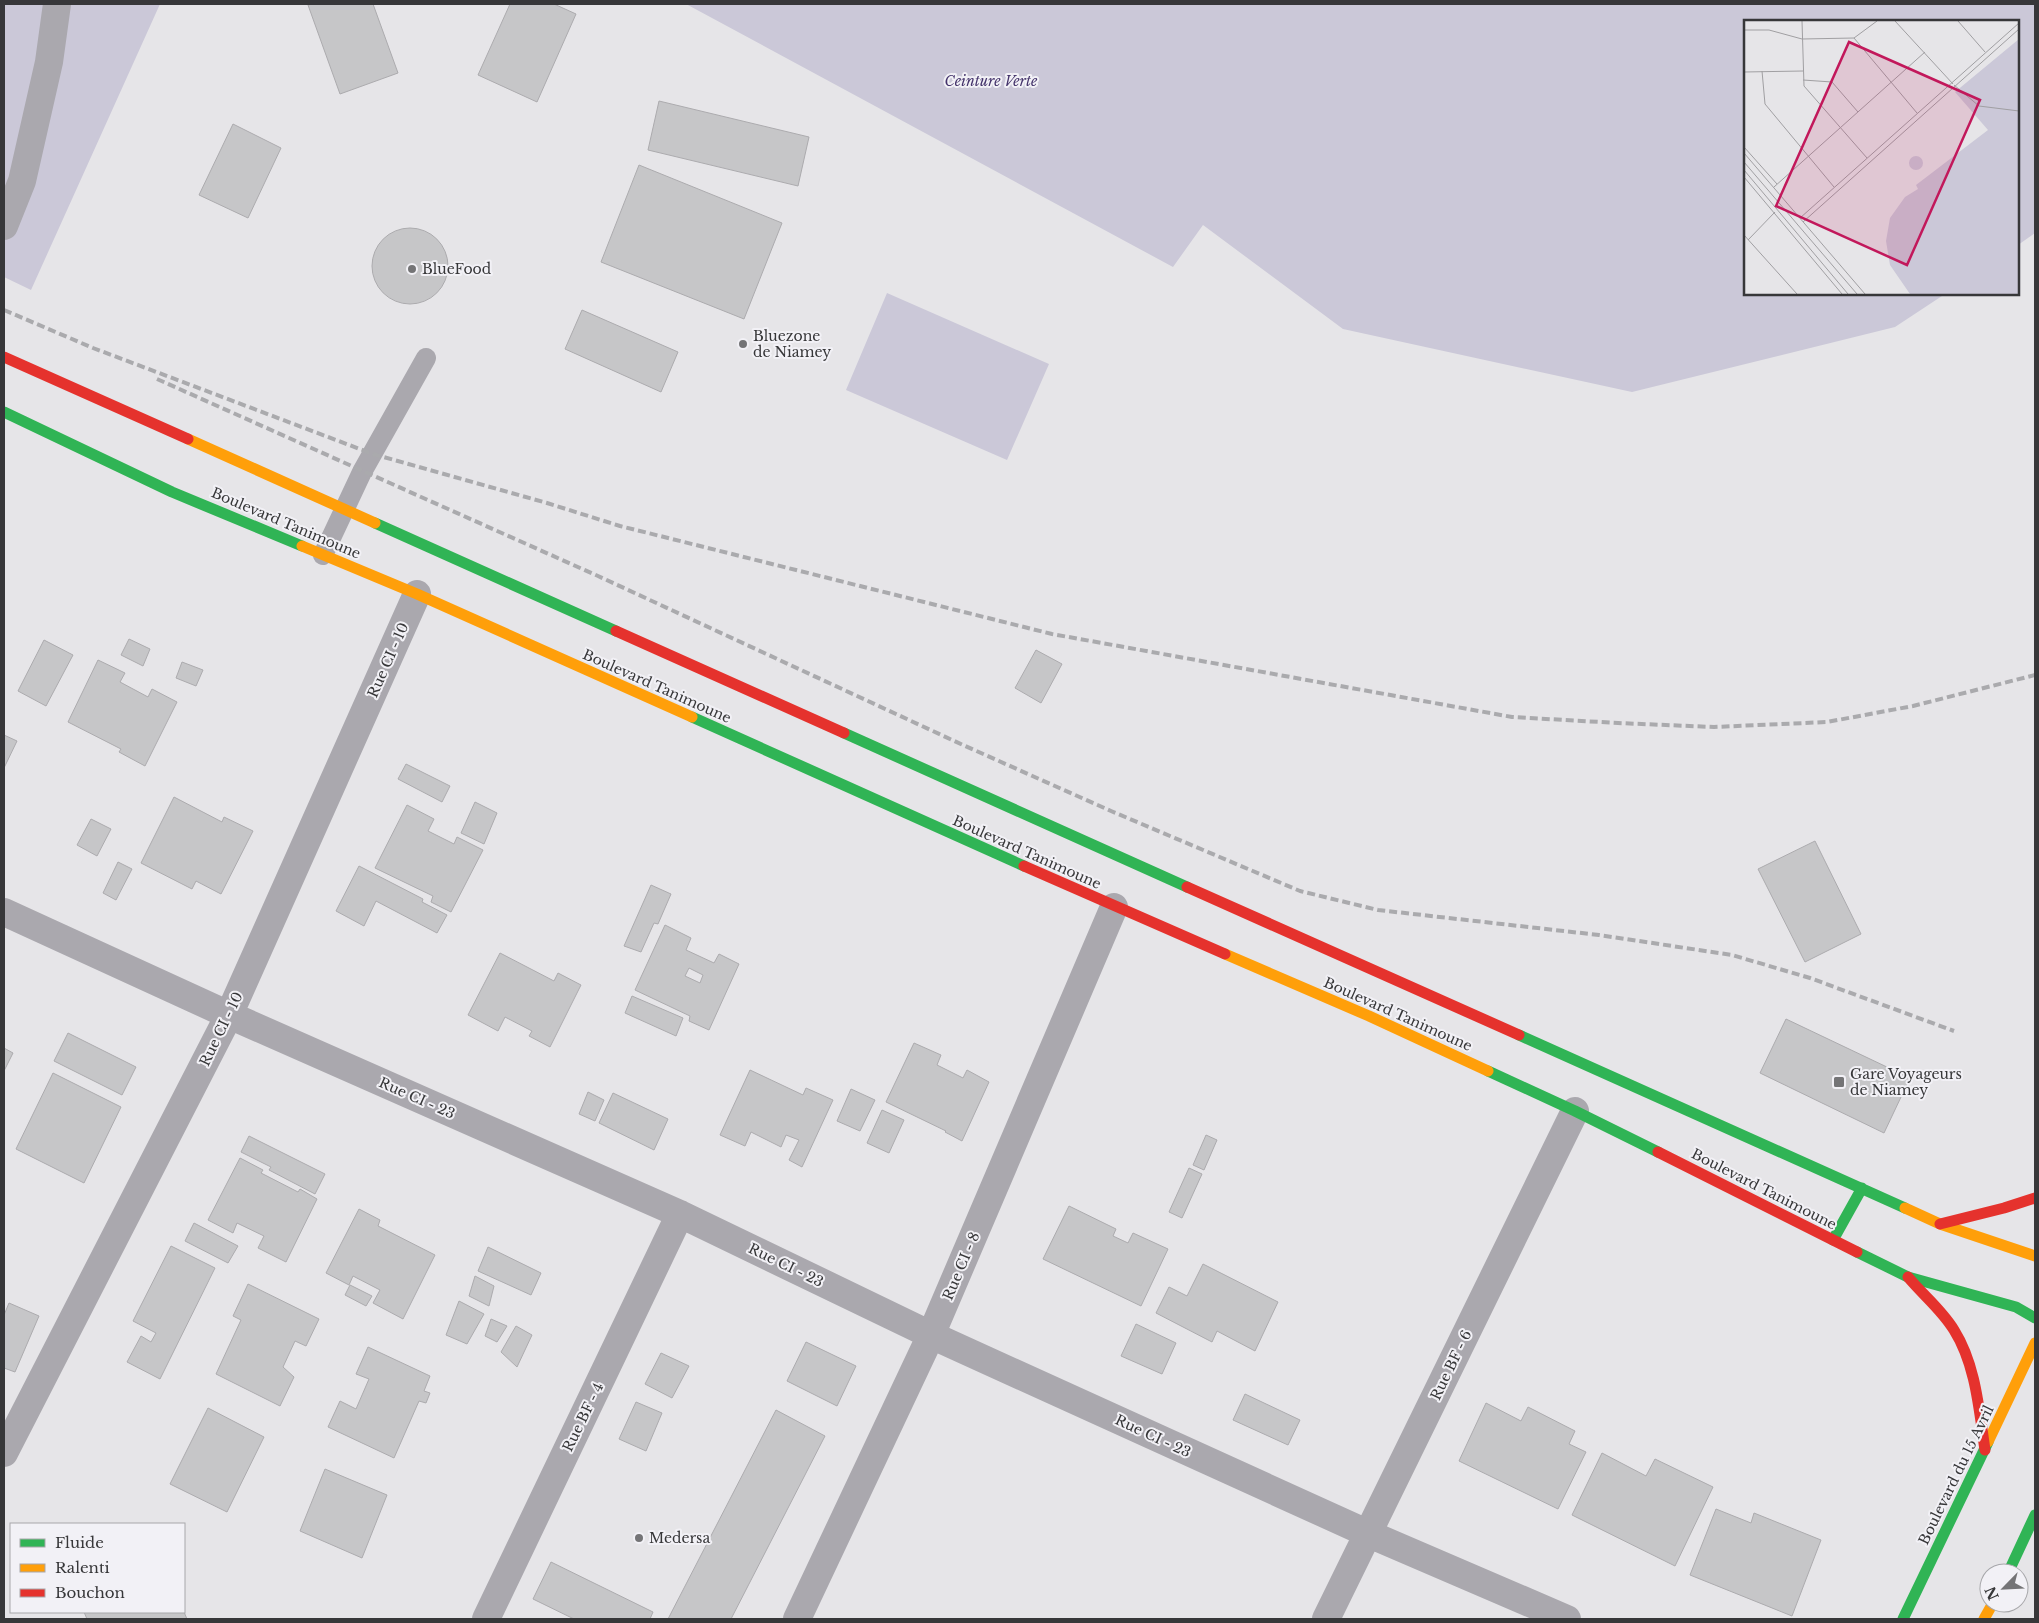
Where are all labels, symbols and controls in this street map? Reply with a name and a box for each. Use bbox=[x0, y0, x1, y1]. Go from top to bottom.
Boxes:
inset map bbox=[1744, 20, 2019, 295]
park label: Ceinture Verte bbox=[945, 72, 1038, 90]
place label: BlueFood bbox=[422, 260, 492, 278]
marker: BlueFood bbox=[406, 263, 418, 275]
place label: Bluezone de Niamey bbox=[753, 327, 831, 361]
marker: Bluezone de Niamey bbox=[737, 338, 749, 350]
street label: Boulevard Tanimoune bbox=[209, 483, 363, 563]
street label: Rue CI - 10 bbox=[363, 620, 413, 700]
street label: Boulevard Tanimoune bbox=[580, 645, 734, 727]
street label: Boulevard Tanimoune bbox=[950, 811, 1104, 893]
street label: Boulevard Tanimoune bbox=[1321, 973, 1475, 1055]
street label: Rue CI - 10 bbox=[195, 989, 247, 1069]
place label: Gare Voyageurs de Niamey bbox=[1850, 1065, 1962, 1099]
street label: Rue CI - 23 bbox=[376, 1073, 458, 1123]
marker: Gare Voyageurs de Niamey bbox=[1832, 1075, 1846, 1089]
street label: Boulevard Tanimoune bbox=[1688, 1145, 1840, 1233]
street label: Rue CI - 8 bbox=[939, 1229, 983, 1303]
street label: Rue CI - 23 bbox=[746, 1239, 826, 1291]
street label: Rue BF - 6 bbox=[1426, 1327, 1476, 1403]
street label: Rue BF - 4 bbox=[559, 1379, 607, 1455]
street label: Boulevard du 15 Avril bbox=[1914, 1402, 1998, 1548]
street label: Rue CI - 23 bbox=[1112, 1411, 1194, 1461]
legend bbox=[10, 1523, 185, 1613]
place label: Medersa bbox=[649, 1529, 710, 1547]
marker: Medersa bbox=[633, 1532, 645, 1544]
text: Fluide bbox=[55, 1533, 104, 1552]
text: Ralenti bbox=[55, 1558, 110, 1577]
north arrow bbox=[1979, 1563, 2029, 1613]
text: Bouchon bbox=[55, 1583, 125, 1602]
text: N bbox=[1981, 1584, 2003, 1603]

